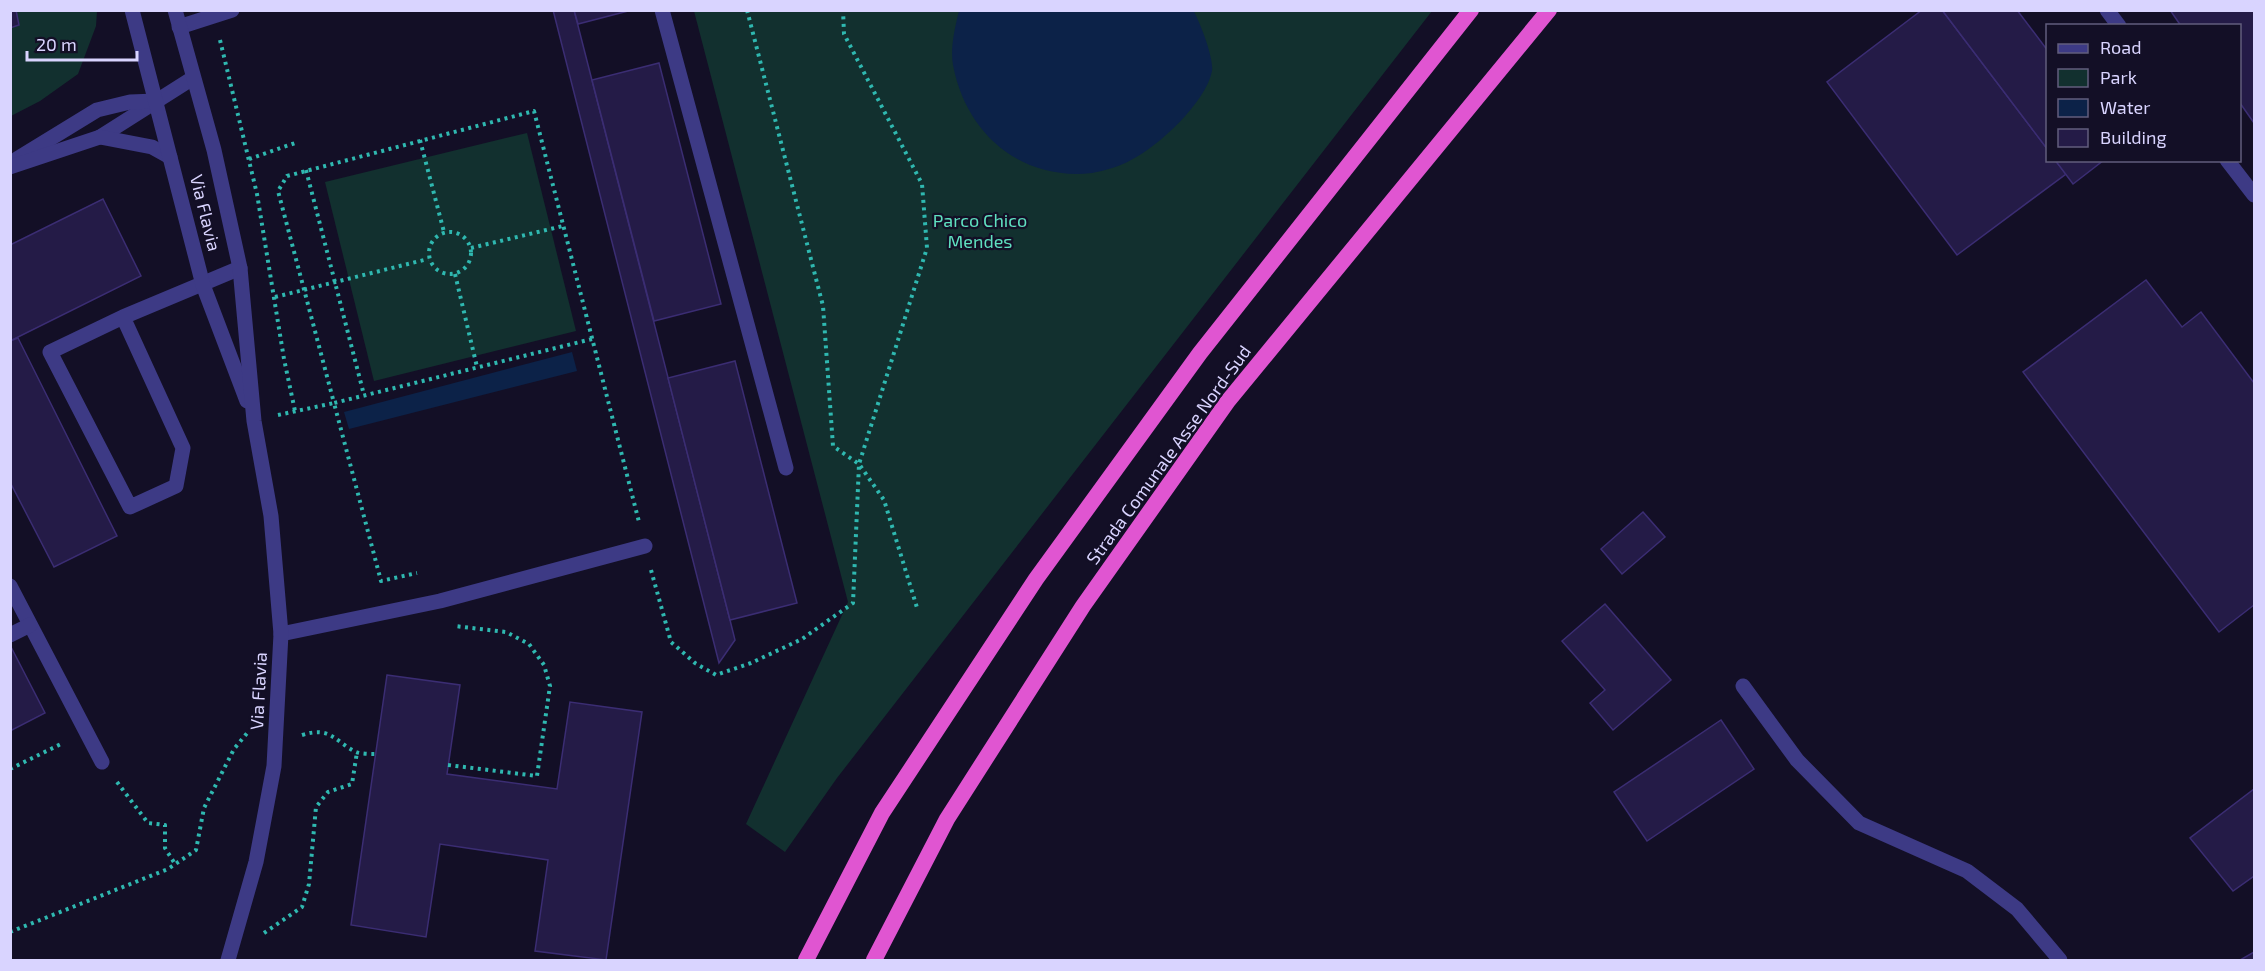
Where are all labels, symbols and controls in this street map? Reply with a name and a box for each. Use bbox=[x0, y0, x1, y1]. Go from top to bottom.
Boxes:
scale bar bbox=[27, 24, 136, 62]
legend bbox=[2046, 24, 2241, 162]
text: 20 m bbox=[36, 33, 77, 55]
text: Road bbox=[2100, 36, 2141, 58]
text: Park bbox=[2100, 66, 2137, 88]
text: Water bbox=[2100, 96, 2150, 118]
text: Building bbox=[2100, 126, 2167, 148]
street label: Via Flavia bbox=[186, 172, 226, 253]
park label: Parco Chico Mendes bbox=[933, 209, 1027, 252]
street label: Strada Comunale Asse Nord-Sud bbox=[1081, 341, 1255, 568]
street label: Via Flavia bbox=[245, 651, 271, 731]

